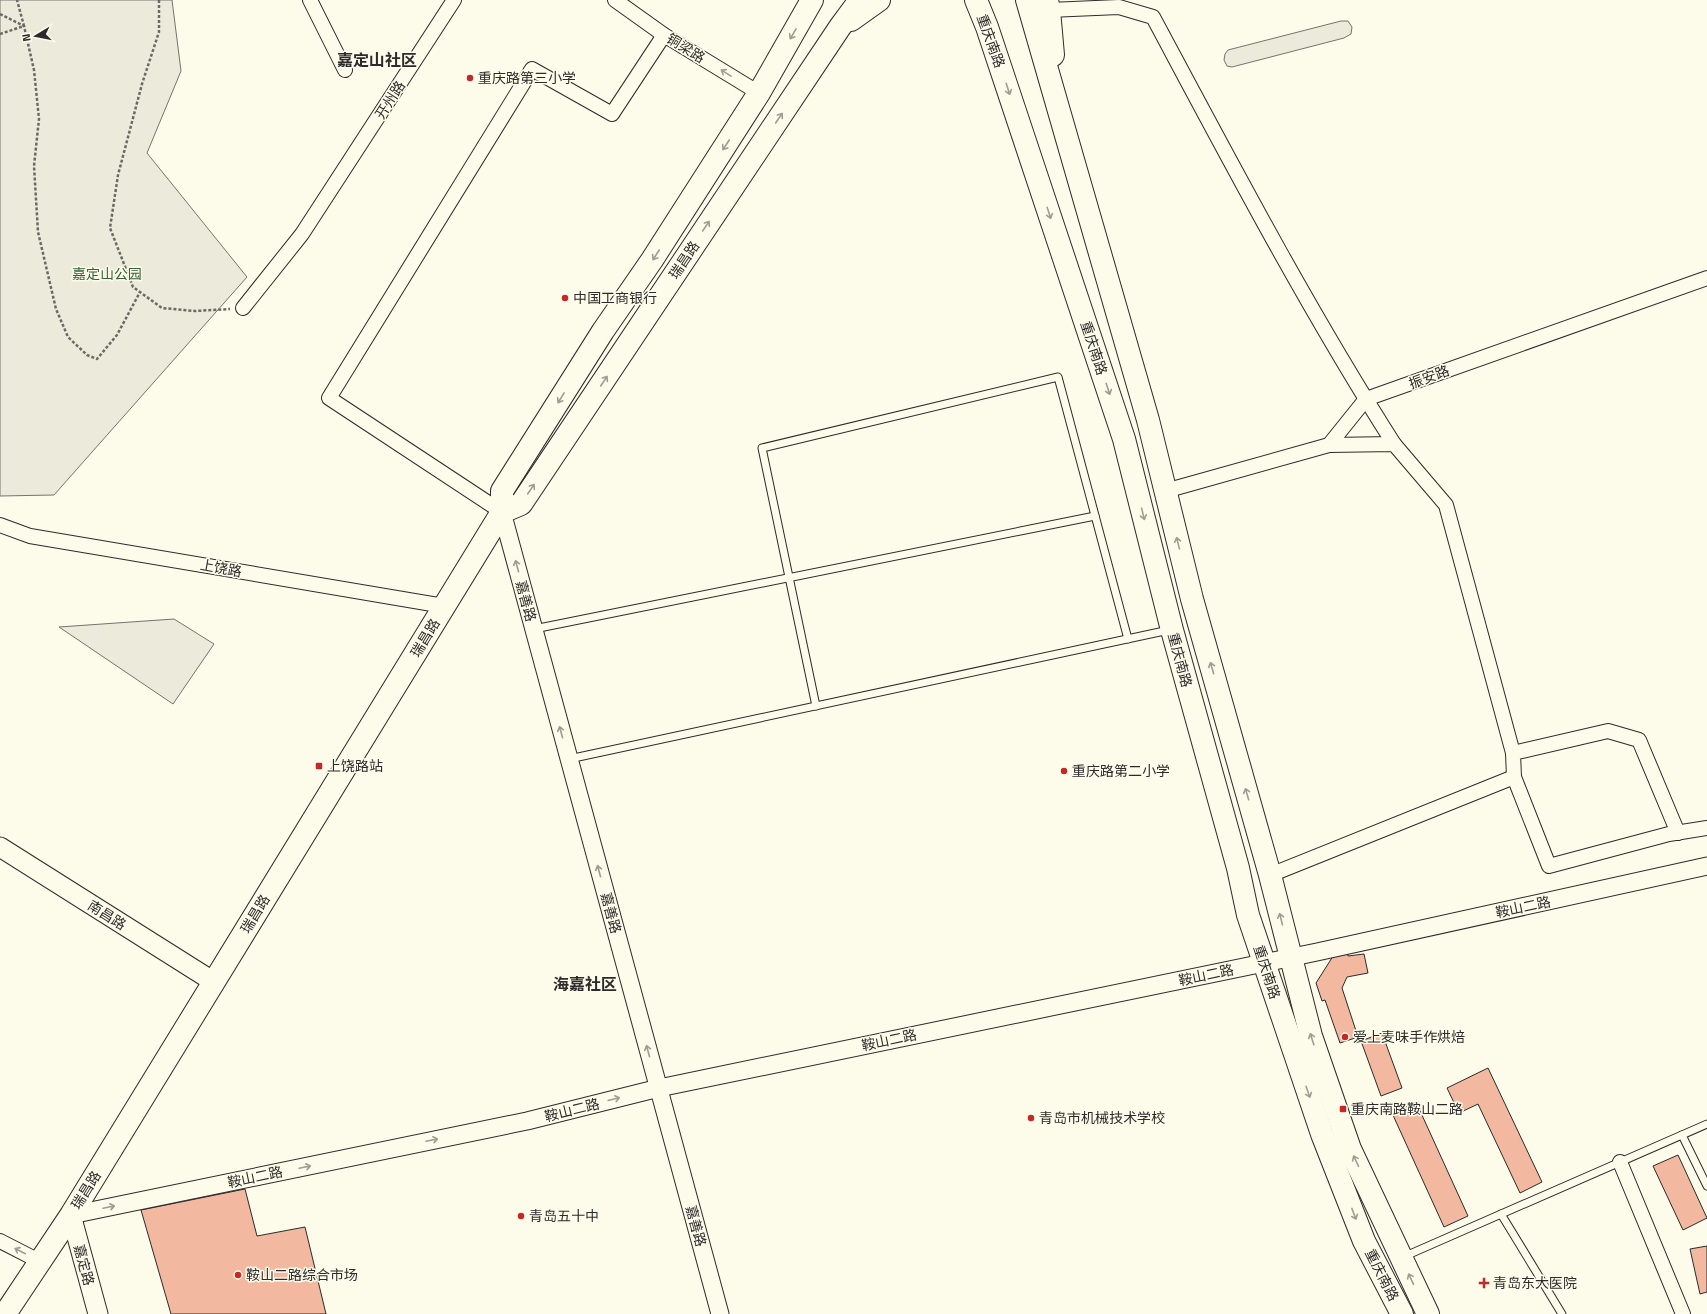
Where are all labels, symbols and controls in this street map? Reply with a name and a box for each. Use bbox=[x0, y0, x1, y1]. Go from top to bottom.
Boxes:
street label: 重庆南路 bbox=[972, 11, 1011, 71]
north arrow bbox=[16, 16, 56, 56]
street label: 铜梁路 bbox=[663, 28, 710, 68]
one-way arrow bbox=[788, 28, 796, 40]
text: N bbox=[18, 33, 35, 43]
district label: 嘉定山社区 bbox=[337, 48, 417, 72]
place label: 重庆路第三小学 bbox=[478, 67, 576, 88]
one-way arrow bbox=[720, 68, 731, 77]
marker: 重庆路第三小学 bbox=[465, 73, 475, 83]
street label: 开州路 bbox=[369, 76, 410, 123]
one-way arrow bbox=[1005, 83, 1012, 96]
one-way arrow bbox=[775, 112, 783, 124]
one-way arrow bbox=[721, 139, 729, 151]
one-way arrow bbox=[1046, 206, 1053, 219]
one-way arrow bbox=[702, 221, 710, 232]
street label: 瑞昌路 bbox=[663, 236, 704, 283]
one-way arrow bbox=[651, 249, 660, 260]
park label: 嘉定山公园 bbox=[72, 263, 142, 284]
place label: 中国工商银行 bbox=[573, 287, 657, 308]
marker: 中国工商银行 bbox=[560, 293, 570, 303]
street label: 重庆南路 bbox=[1076, 318, 1113, 378]
street label: 振安路 bbox=[1406, 359, 1452, 394]
one-way arrow bbox=[600, 375, 608, 387]
one-way arrow bbox=[1105, 383, 1112, 396]
one-way arrow bbox=[557, 392, 565, 403]
one-way arrow bbox=[527, 484, 535, 495]
one-way arrow bbox=[1140, 508, 1147, 521]
one-way arrow bbox=[1174, 537, 1182, 550]
street label: 上饶路 bbox=[199, 554, 244, 581]
one-way arrow bbox=[512, 560, 520, 573]
street label: 嘉善路 bbox=[511, 578, 542, 624]
street label: 瑞昌路 bbox=[405, 614, 444, 661]
street label: 重庆南路 bbox=[1163, 630, 1198, 690]
one-way arrow bbox=[1208, 662, 1215, 675]
one-way arrow bbox=[557, 726, 564, 739]
place label: 上饶路站 bbox=[327, 755, 383, 776]
place label: 重庆路第二小学 bbox=[1072, 760, 1170, 781]
marker: 上饶路站 bbox=[314, 761, 324, 771]
marker: 重庆路第二小学 bbox=[1059, 766, 1069, 776]
one-way arrow bbox=[1243, 787, 1250, 800]
one-way arrow bbox=[595, 865, 602, 878]
street label: 瑞昌路 bbox=[235, 890, 274, 937]
street label: 嘉善路 bbox=[596, 890, 627, 936]
street label: 鞍山二路 bbox=[1493, 890, 1552, 923]
street label: 南昌路 bbox=[84, 895, 131, 935]
one-way arrow bbox=[1277, 913, 1284, 926]
street label: 重庆南路 bbox=[1249, 942, 1286, 1002]
street label: 鞍山二路 bbox=[1176, 958, 1235, 991]
district label: 海嘉社区 bbox=[553, 972, 617, 996]
street label: 鞍山二路 bbox=[859, 1023, 918, 1056]
place label: 爱上麦味手作烘焙 bbox=[1353, 1026, 1465, 1047]
one-way arrow bbox=[1308, 1032, 1315, 1045]
marker: 爱上麦味手作烘焙 bbox=[1340, 1032, 1350, 1042]
one-way arrow bbox=[644, 1044, 651, 1057]
one-way arrow bbox=[1305, 1086, 1312, 1099]
street label: 鞍山二路 bbox=[542, 1093, 602, 1126]
one-way arrow bbox=[607, 1095, 620, 1103]
place label: 重庆南路鞍山二路 bbox=[1351, 1098, 1463, 1119]
marker: 重庆南路鞍山二路 bbox=[1338, 1104, 1348, 1114]
place label: 青岛市机械技术学校 bbox=[1039, 1107, 1165, 1128]
marker: 青岛市机械技术学校 bbox=[1026, 1113, 1036, 1123]
one-way arrow bbox=[425, 1136, 438, 1144]
one-way arrow bbox=[1352, 1155, 1359, 1167]
street label: 鞍山二路 bbox=[225, 1160, 284, 1193]
one-way arrow bbox=[298, 1162, 311, 1170]
street label: 瑞昌路 bbox=[66, 1166, 106, 1213]
one-way arrow bbox=[102, 1203, 115, 1211]
street label: 嘉善路 bbox=[681, 1203, 712, 1249]
place label: 青岛五十中 bbox=[529, 1205, 599, 1226]
one-way arrow bbox=[1350, 1207, 1358, 1219]
marker: 青岛五十中 bbox=[516, 1211, 526, 1221]
street label: 嘉定路 bbox=[69, 1242, 100, 1288]
street label: 重庆南路 bbox=[1360, 1245, 1405, 1304]
one-way arrow bbox=[14, 1247, 26, 1255]
place label: 鞍山二路综合市场 bbox=[246, 1264, 358, 1285]
marker: 鞍山二路综合市场 bbox=[233, 1270, 243, 1280]
place label: 青岛东大医院 bbox=[1493, 1272, 1577, 1293]
one-way arrow bbox=[1407, 1273, 1414, 1285]
marker: 青岛东大医院 bbox=[1478, 1277, 1490, 1289]

